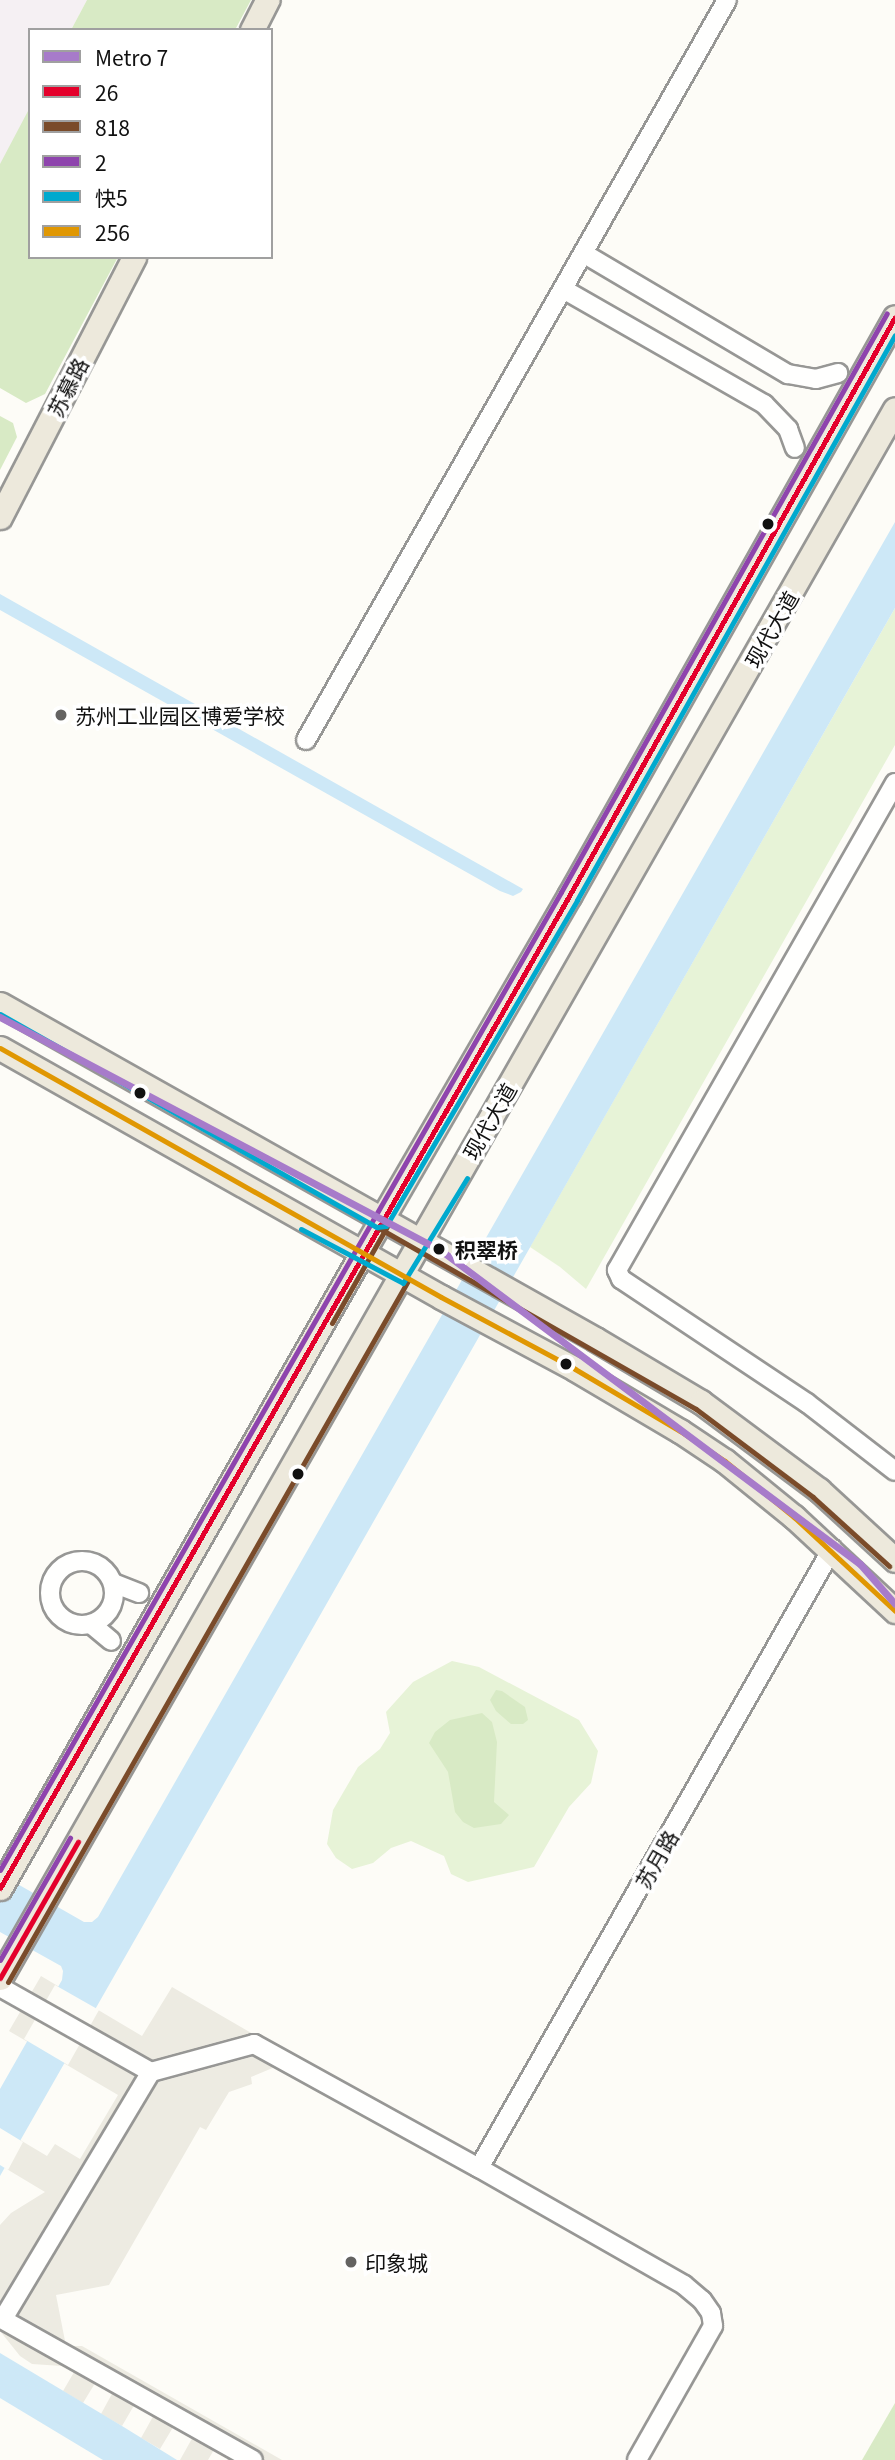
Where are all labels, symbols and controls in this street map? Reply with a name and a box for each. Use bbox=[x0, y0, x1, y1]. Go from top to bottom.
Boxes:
legend bbox=[28, 28, 273, 259]
text: Metro 7 bbox=[95, 42, 168, 72]
text: 26 bbox=[95, 77, 118, 107]
text: 818 bbox=[95, 112, 130, 142]
text: 2 bbox=[95, 147, 107, 177]
text: 快5 bbox=[95, 182, 128, 212]
text: 256 bbox=[95, 217, 130, 247]
street label: 苏慕路 bbox=[41, 353, 93, 421]
unlabelled marker bbox=[761, 517, 775, 531]
street label: 现代大道 bbox=[739, 586, 803, 672]
place label: 苏州工业园区博爱学校 bbox=[75, 702, 285, 728]
marker: 苏州工业园区博爱学校 bbox=[53, 707, 69, 723]
street label: 现代大道 bbox=[457, 1078, 521, 1164]
unlabelled marker bbox=[133, 1086, 147, 1100]
place label: 积翠桥 bbox=[455, 1236, 518, 1262]
marker: 积翠桥 bbox=[429, 1239, 449, 1259]
unlabelled marker bbox=[559, 1357, 573, 1371]
unlabelled marker bbox=[291, 1467, 305, 1481]
street label: 苏月路 bbox=[629, 1825, 683, 1893]
place label: 印象城 bbox=[365, 2249, 428, 2275]
marker: 印象城 bbox=[343, 2254, 359, 2270]

